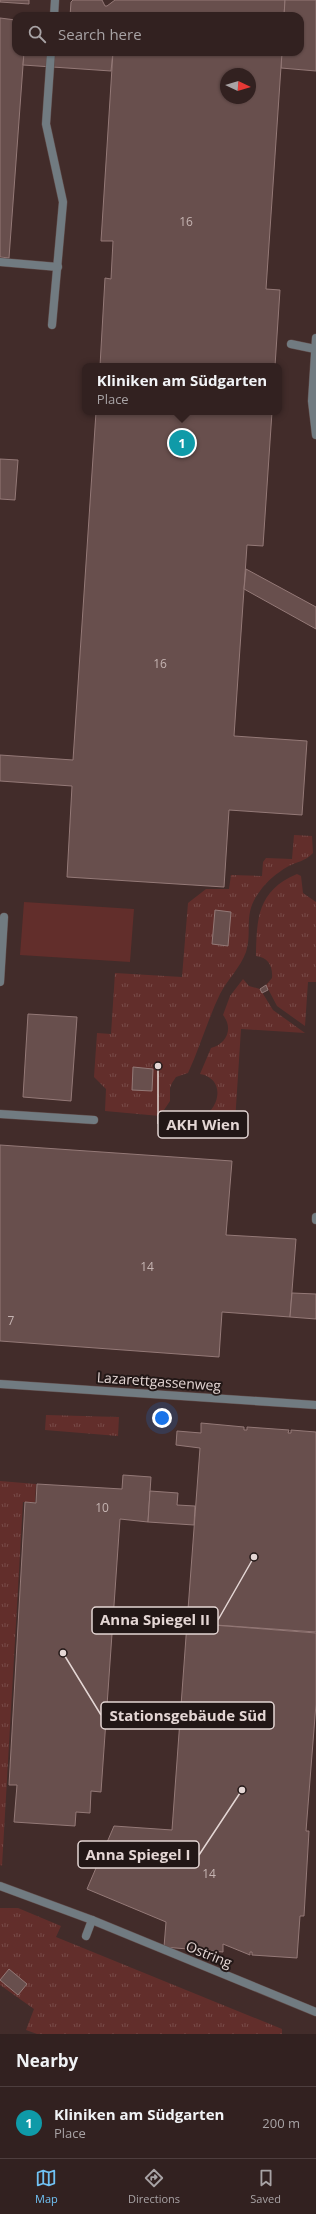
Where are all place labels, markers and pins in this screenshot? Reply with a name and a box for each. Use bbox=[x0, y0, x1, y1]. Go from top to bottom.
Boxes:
pin: 1 bbox=[169, 428, 195, 458]
callout: AKH Wien bbox=[158, 1111, 248, 1138]
callout: Anna Spiegel II bbox=[92, 1607, 218, 1634]
callout: Stationsgebäude Süd bbox=[101, 1702, 274, 1729]
callout: Anna Spiegel I bbox=[78, 1841, 199, 1868]

